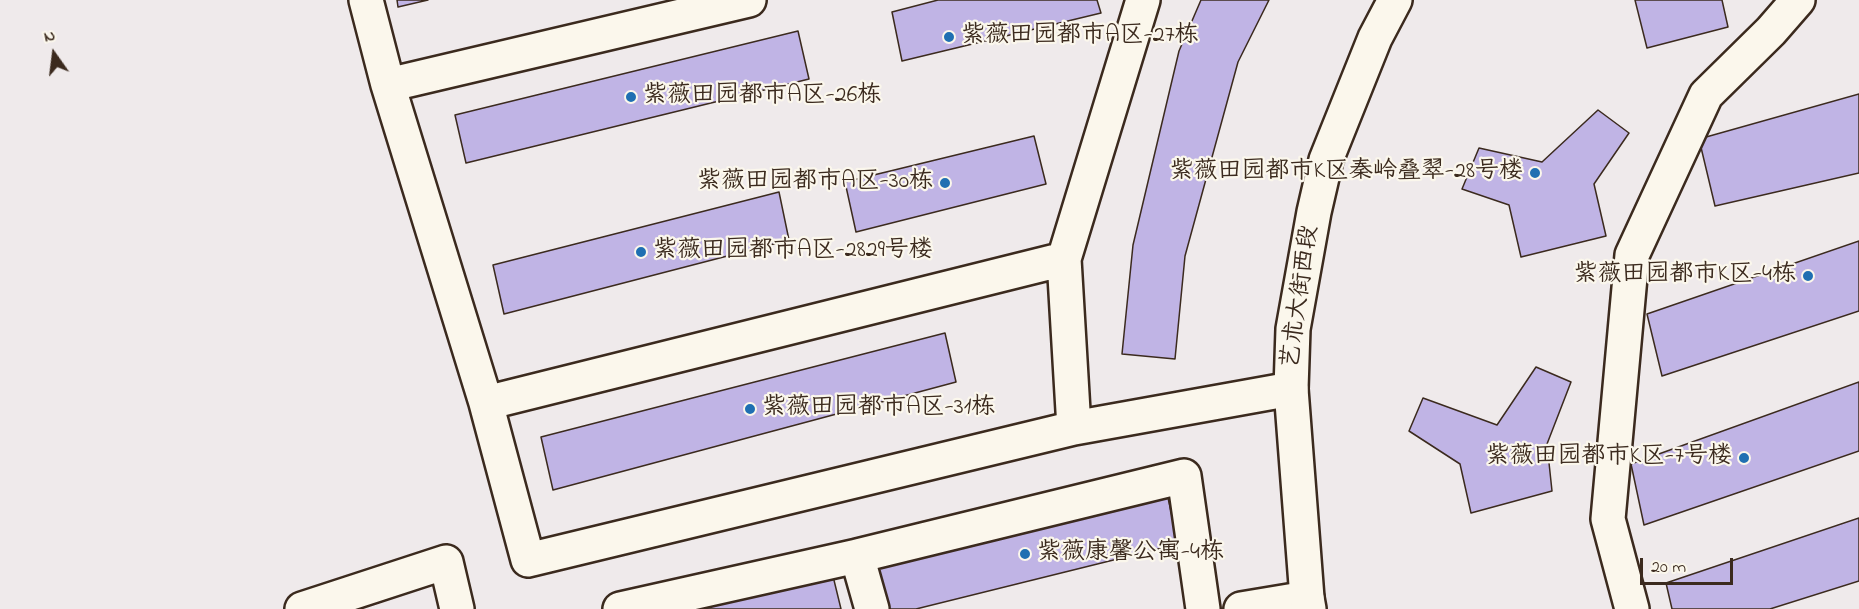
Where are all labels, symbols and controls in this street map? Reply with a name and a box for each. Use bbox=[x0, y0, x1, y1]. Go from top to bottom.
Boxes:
place label: 紫薇田园都市A区-27栋 bbox=[961, 23, 1199, 51]
north arrow bbox=[24, 24, 84, 84]
text: N bbox=[41, 24, 58, 49]
marker: 紫薇田园都市A区-27栋 bbox=[942, 30, 956, 44]
place label: 紫薇田园都市A区-26栋 bbox=[643, 83, 881, 111]
marker: 紫薇田园都市A区-26栋 bbox=[624, 90, 638, 104]
place label: 紫薇田园都市K区秦岭叠翠-28号楼 bbox=[1169, 159, 1523, 187]
marker: 紫薇田园都市K区秦岭叠翠-28号楼 bbox=[1528, 166, 1542, 180]
place label: 紫薇田园都市A区-30栋 bbox=[697, 169, 933, 197]
marker: 紫薇田园都市A区-30栋 bbox=[938, 176, 952, 190]
street label: 艺术大街西段 bbox=[1278, 224, 1326, 370]
place label: 紫薇田园都市A区-2829号楼 bbox=[653, 238, 933, 266]
marker: 紫薇田园都市A区-2829号楼 bbox=[634, 245, 648, 259]
place label: 紫薇田园都市K区-4栋 bbox=[1573, 262, 1796, 290]
marker: 紫薇田园都市K区-4栋 bbox=[1801, 269, 1815, 283]
place label: 紫薇田园都市A区-31栋 bbox=[762, 395, 995, 423]
marker: 紫薇田园都市A区-31栋 bbox=[743, 402, 757, 416]
place label: 紫薇田园都市K区-7号楼 bbox=[1485, 444, 1732, 472]
marker: 紫薇田园都市K区-7号楼 bbox=[1737, 451, 1751, 465]
place label: 紫薇康馨公寓-4栋 bbox=[1037, 540, 1224, 568]
scale bar bbox=[1643, 546, 1736, 584]
marker: 紫薇康馨公寓-4栋 bbox=[1018, 547, 1032, 561]
text: 20 m bbox=[1651, 555, 1686, 581]

